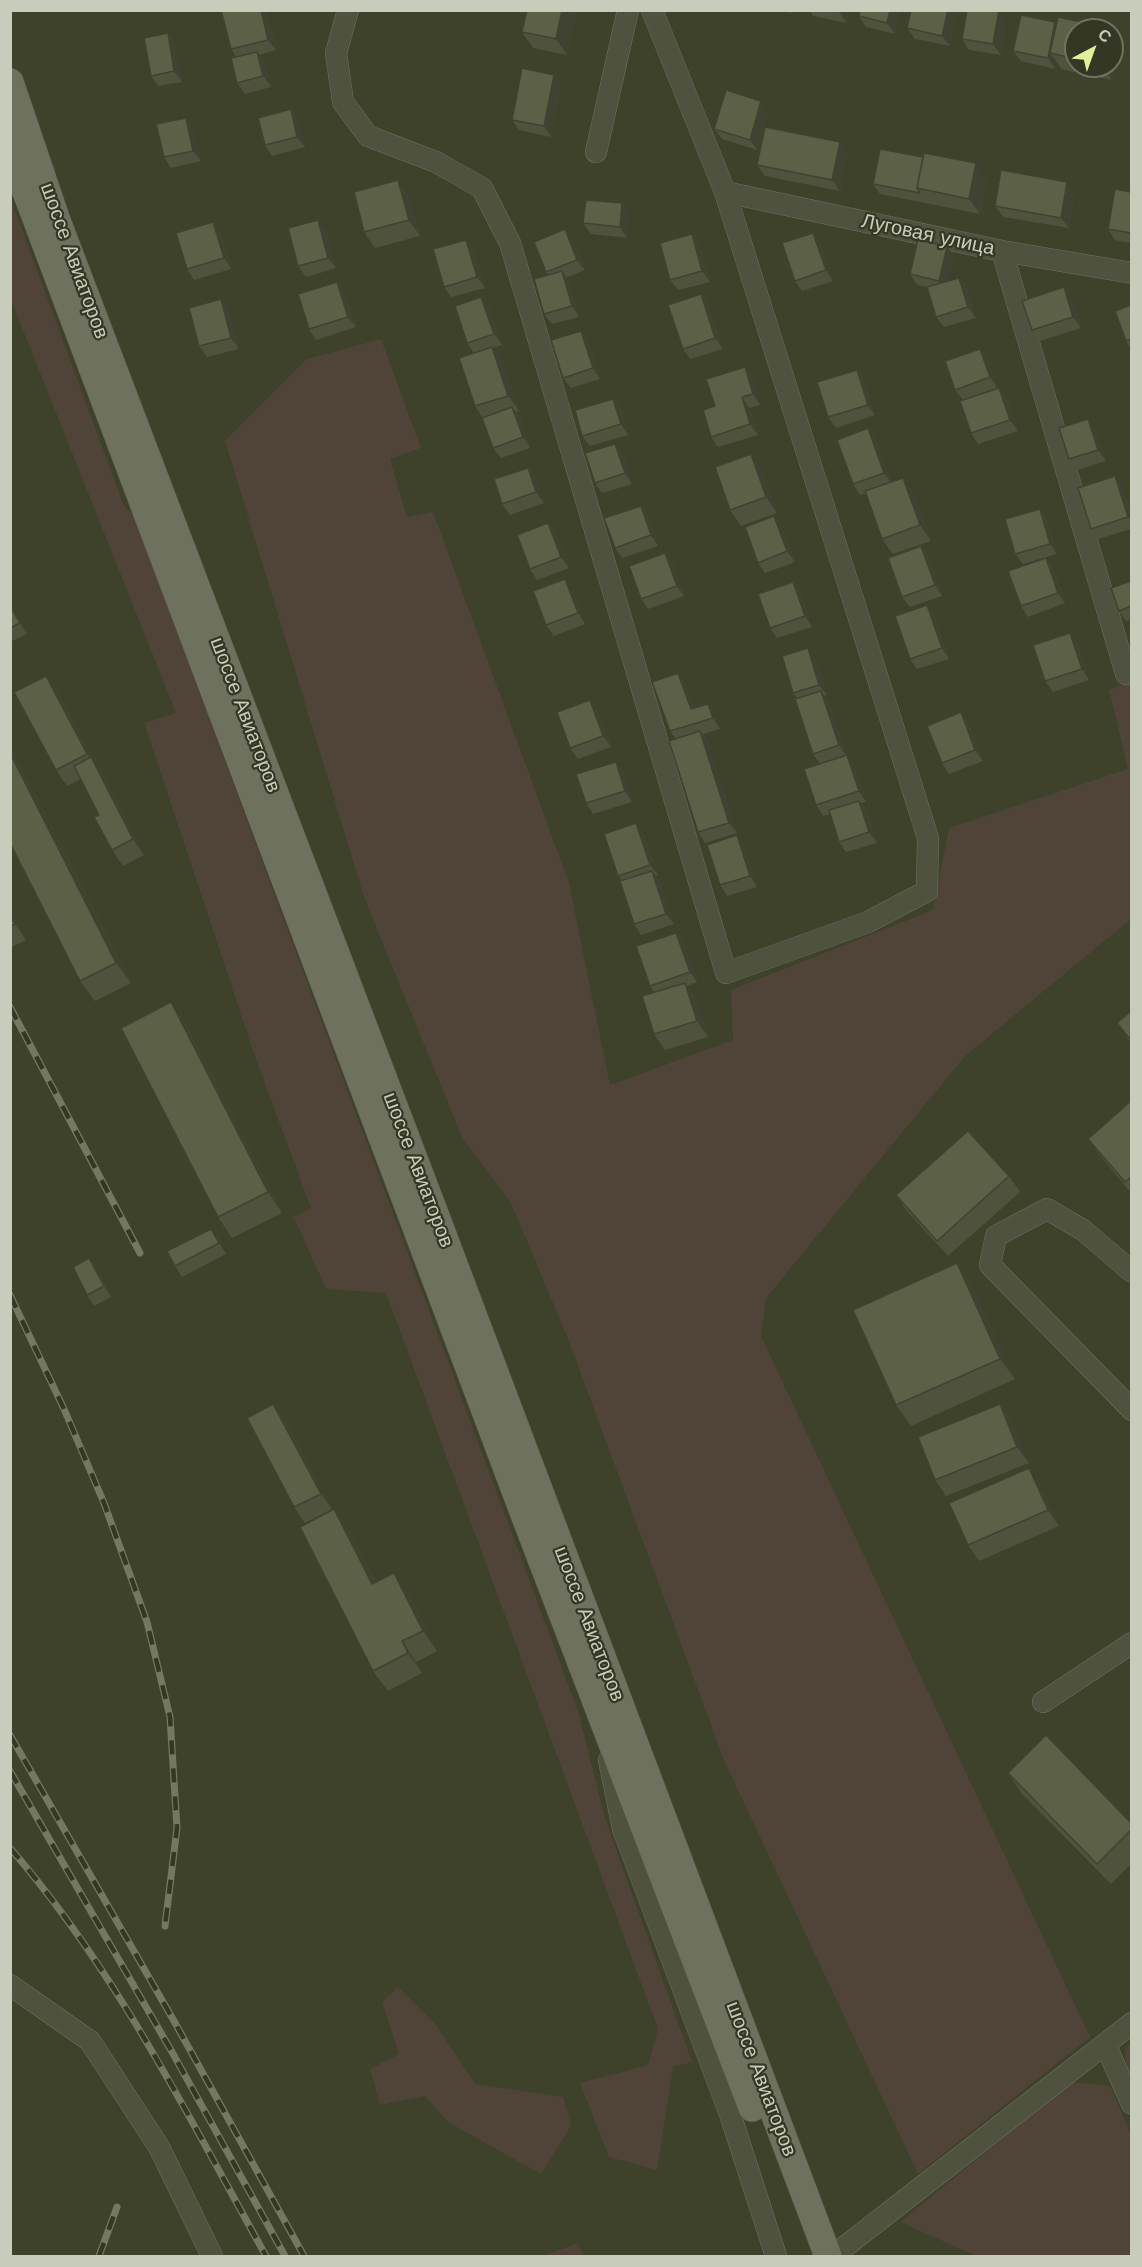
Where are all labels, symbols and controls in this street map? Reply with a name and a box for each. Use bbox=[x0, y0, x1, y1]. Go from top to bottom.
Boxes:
north arrow bbox=[1064, 18, 1124, 78]
text: С bbox=[1094, 25, 1115, 47]
street label: шоссе Авиаторов bbox=[35, 180, 113, 342]
street label: Луговая улица bbox=[859, 209, 997, 261]
street label: шоссе Авиаторов bbox=[204, 634, 286, 796]
street label: шоссе Авиаторов bbox=[377, 1089, 459, 1251]
street label: шоссе Авиаторов bbox=[548, 1543, 630, 1705]
street label: шоссе Авиаторов bbox=[720, 1998, 802, 2160]

